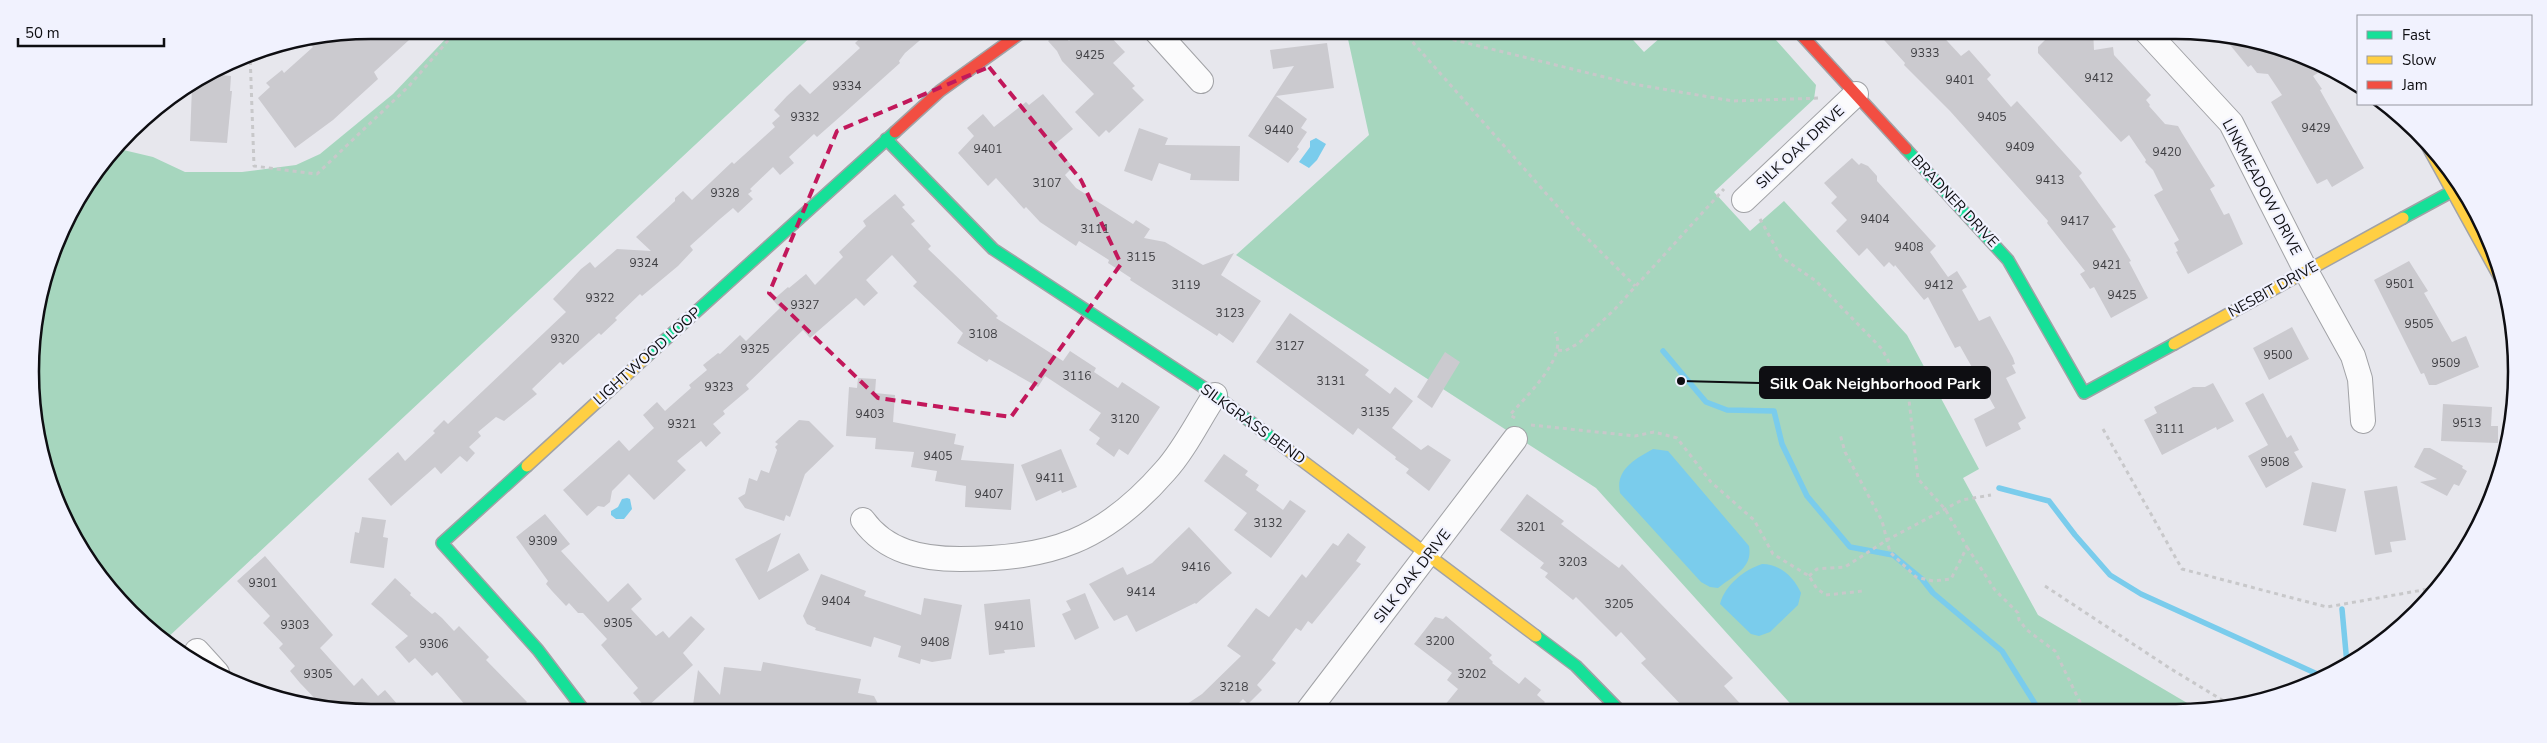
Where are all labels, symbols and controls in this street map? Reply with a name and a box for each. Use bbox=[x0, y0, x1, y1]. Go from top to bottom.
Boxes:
scale bar bbox=[18, 15, 164, 47]
legend bbox=[2357, 15, 2532, 105]
text: 50 m bbox=[25, 23, 60, 43]
text: Fast bbox=[2402, 25, 2431, 45]
house number: 9333 bbox=[1911, 45, 1939, 61]
house number: 9425 bbox=[1076, 47, 1104, 63]
text: Slow bbox=[2402, 50, 2437, 70]
house number: 9412 bbox=[2085, 70, 2113, 86]
house number: 9401 bbox=[1946, 72, 1974, 88]
text: Jam bbox=[2401, 75, 2428, 95]
house number: 9334 bbox=[833, 78, 861, 94]
street label: SILK OAK DRIVE bbox=[1751, 101, 1849, 193]
house number: 9332 bbox=[791, 109, 819, 125]
house number: 9405 bbox=[1978, 109, 2006, 125]
street label: LINKMEADOW DRIVE bbox=[2218, 115, 2306, 259]
house number: 9429 bbox=[2302, 120, 2330, 136]
house number: 9440 bbox=[1265, 122, 1293, 138]
house number: 9409 bbox=[2006, 139, 2034, 155]
house number: 9401 bbox=[974, 141, 1002, 157]
house number: 9420 bbox=[2153, 144, 2181, 160]
street label: BRADNER DRIVE bbox=[1907, 150, 2003, 252]
house number: 9413 bbox=[2036, 172, 2064, 188]
house number: 3107 bbox=[1033, 175, 1061, 191]
house number: 9328 bbox=[711, 185, 739, 201]
house number: 9404 bbox=[1861, 211, 1889, 227]
house number: 9417 bbox=[2061, 213, 2089, 229]
house number: 3111 bbox=[1081, 221, 1109, 237]
house number: 9408 bbox=[1895, 239, 1923, 255]
house number: 3115 bbox=[1127, 249, 1155, 265]
house number: 9324 bbox=[630, 255, 658, 271]
street label: NESBIT DRIVE bbox=[2224, 256, 2322, 322]
house number: 9421 bbox=[2093, 257, 2121, 273]
house number: 9501 bbox=[2386, 276, 2414, 292]
house number: 3119 bbox=[1172, 277, 1200, 293]
house number: 9412 bbox=[1925, 277, 1953, 293]
house number: 9425 bbox=[2108, 287, 2136, 303]
house number: 9322 bbox=[586, 290, 614, 306]
house number: 9327 bbox=[791, 297, 819, 313]
street label: LIGHTWOOD LOOP bbox=[589, 302, 705, 410]
house number: 3123 bbox=[1216, 305, 1244, 321]
house number: 9505 bbox=[2405, 316, 2433, 332]
house number: 3108 bbox=[969, 326, 997, 342]
house number: 9320 bbox=[551, 331, 579, 347]
house number: 3127 bbox=[1276, 338, 1304, 354]
house number: 9325 bbox=[741, 341, 769, 357]
house number: 9500 bbox=[2264, 347, 2292, 363]
house number: 9509 bbox=[2432, 355, 2460, 371]
callout: Silk Oak Neighborhood Park bbox=[1760, 367, 1990, 398]
house number: 3116 bbox=[1063, 368, 1091, 384]
house number: 3131 bbox=[1317, 373, 1345, 389]
text: Silk Oak Neighborhood Park bbox=[1770, 373, 1981, 395]
house number: 9323 bbox=[705, 379, 733, 395]
street label: SILKGRASS BEND bbox=[1196, 379, 1310, 469]
house number: 3135 bbox=[1361, 404, 1389, 420]
house number: 9403 bbox=[856, 406, 884, 422]
house number: 3120 bbox=[1111, 411, 1139, 427]
house number: 9513 bbox=[2453, 415, 2481, 431]
house number: 9321 bbox=[668, 416, 696, 432]
house number: 3111 bbox=[2156, 421, 2184, 437]
house number: 9405 bbox=[924, 448, 952, 464]
house number: 9508 bbox=[2261, 454, 2289, 470]
house number: 9411 bbox=[1036, 470, 1064, 486]
house number: 9407 bbox=[975, 486, 1003, 502]
house number: 3132 bbox=[1254, 515, 1282, 531]
house number: 3201 bbox=[1517, 519, 1545, 535]
street label: SILK OAK DRIVE bbox=[1369, 525, 1455, 627]
house number: 9309 bbox=[529, 533, 557, 549]
house number: 3203 bbox=[1559, 554, 1587, 570]
house number: 9416 bbox=[1182, 559, 1210, 575]
house number: 9301 bbox=[249, 575, 277, 591]
house number: 9414 bbox=[1127, 584, 1155, 600]
house number: 9404 bbox=[822, 593, 850, 609]
house number: 3205 bbox=[1605, 596, 1633, 612]
house number: 9305 bbox=[604, 615, 632, 631]
house number: 9303 bbox=[281, 617, 309, 633]
house number: 9410 bbox=[995, 618, 1023, 634]
house number: 3200 bbox=[1426, 633, 1454, 649]
house number: 9408 bbox=[921, 634, 949, 650]
house number: 9306 bbox=[420, 636, 448, 652]
house number: 9305 bbox=[304, 666, 332, 682]
house number: 3202 bbox=[1458, 666, 1486, 682]
house number: 3218 bbox=[1220, 679, 1248, 695]

